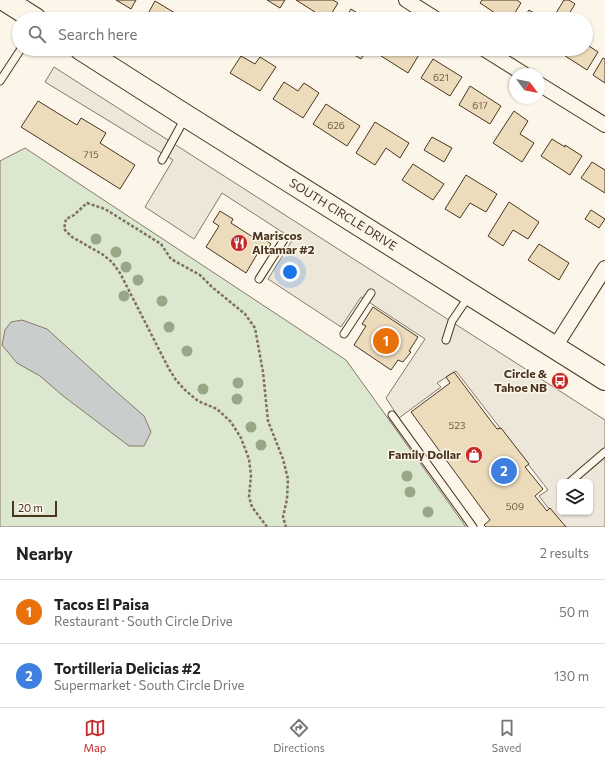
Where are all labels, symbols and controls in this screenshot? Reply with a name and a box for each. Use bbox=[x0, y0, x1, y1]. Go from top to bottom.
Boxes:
search box bbox=[12, 12, 593, 56]
icon: search bbox=[26, 23, 48, 45]
text: Search here bbox=[58, 25, 137, 43]
north arrow bbox=[509, 68, 545, 104]
house number: 621 bbox=[433, 71, 449, 83]
house number: 617 bbox=[472, 99, 488, 111]
house number: 626 bbox=[327, 119, 345, 131]
house number: 715 bbox=[83, 148, 99, 160]
street label: SOUTH CIRCLE DRIVE bbox=[287, 175, 400, 253]
place label: Mariscos Altamar #2 bbox=[252, 228, 315, 256]
restaurant icon: Mariscos Altamar #2 bbox=[229, 233, 249, 253]
your location bbox=[280, 262, 300, 282]
pin: 1 bbox=[373, 326, 399, 356]
place label: Circle & Tahoe NB bbox=[494, 366, 548, 394]
bus stop icon: Circle & Tahoe NB bbox=[550, 371, 570, 391]
house number: 523 bbox=[449, 419, 466, 431]
shop icon: Family Dollar bbox=[464, 445, 484, 465]
place label: Family Dollar bbox=[388, 447, 461, 461]
pin: 2 bbox=[491, 456, 517, 486]
map controls bbox=[557, 479, 593, 515]
button: layers bbox=[557, 479, 593, 515]
scale bar bbox=[12, 499, 57, 518]
house number: 509 bbox=[506, 500, 524, 512]
text: 20 m bbox=[18, 501, 43, 514]
text: Nearby bbox=[16, 543, 73, 564]
text: 2 results bbox=[540, 545, 589, 561]
text: Tacos El Paisa bbox=[54, 595, 149, 613]
text: 1 bbox=[26, 604, 32, 620]
text: 50 m bbox=[559, 604, 589, 620]
text: Restaurant · South Circle Drive bbox=[54, 613, 233, 629]
text: Tortilleria Delicias #2 bbox=[54, 659, 201, 677]
text: 2 bbox=[25, 668, 33, 684]
text: 130 m bbox=[554, 668, 589, 684]
text: Supermarket · South Circle Drive bbox=[54, 677, 244, 693]
tab: Map bbox=[84, 717, 106, 754]
tab: Directions bbox=[273, 717, 325, 754]
tab: Saved bbox=[492, 717, 521, 754]

